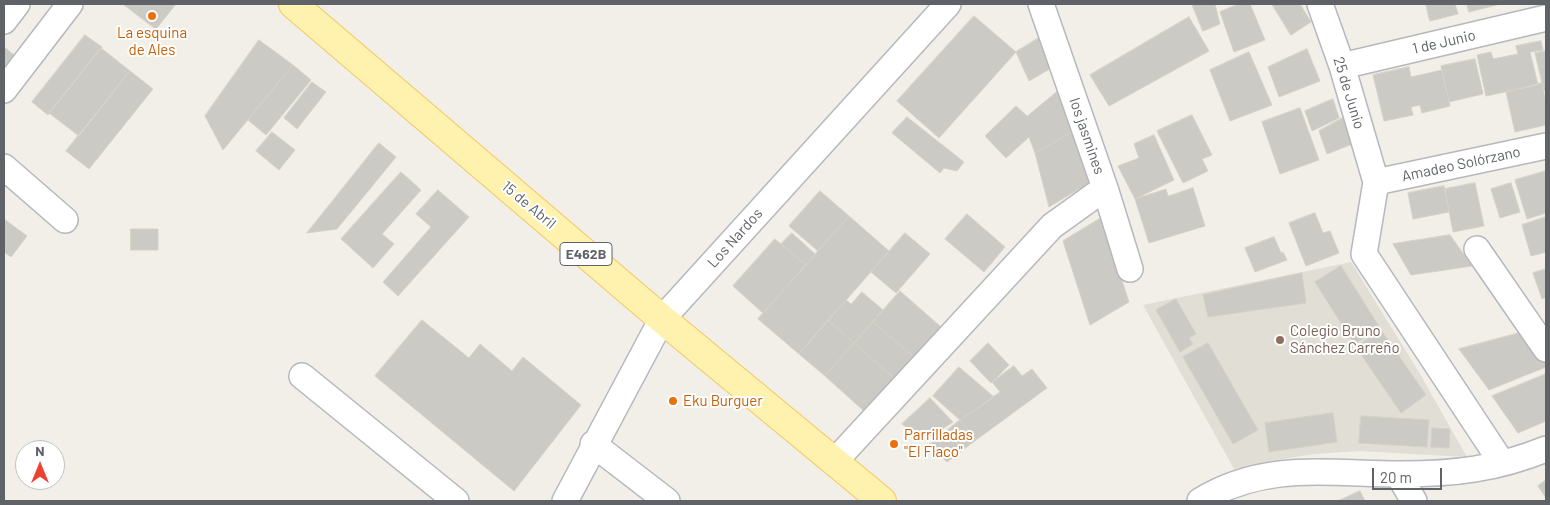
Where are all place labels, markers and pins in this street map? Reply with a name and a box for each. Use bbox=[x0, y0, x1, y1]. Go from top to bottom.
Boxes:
marker: La esquina de Ales bbox=[146, 10, 158, 22]
place label: La esquina de Ales bbox=[117, 24, 187, 59]
place label: Colegio Bruno Sánchez Carreño bbox=[1290, 322, 1400, 357]
marker: Colegio Bruno Sánchez Carreño bbox=[1274, 334, 1286, 346]
place label: Eku Burguer bbox=[683, 392, 763, 410]
marker: Eku Burguer bbox=[667, 395, 679, 407]
place label: Parrilladas "El Flaco" bbox=[904, 426, 973, 461]
marker: Parrilladas "El Flaco" bbox=[888, 438, 900, 450]

